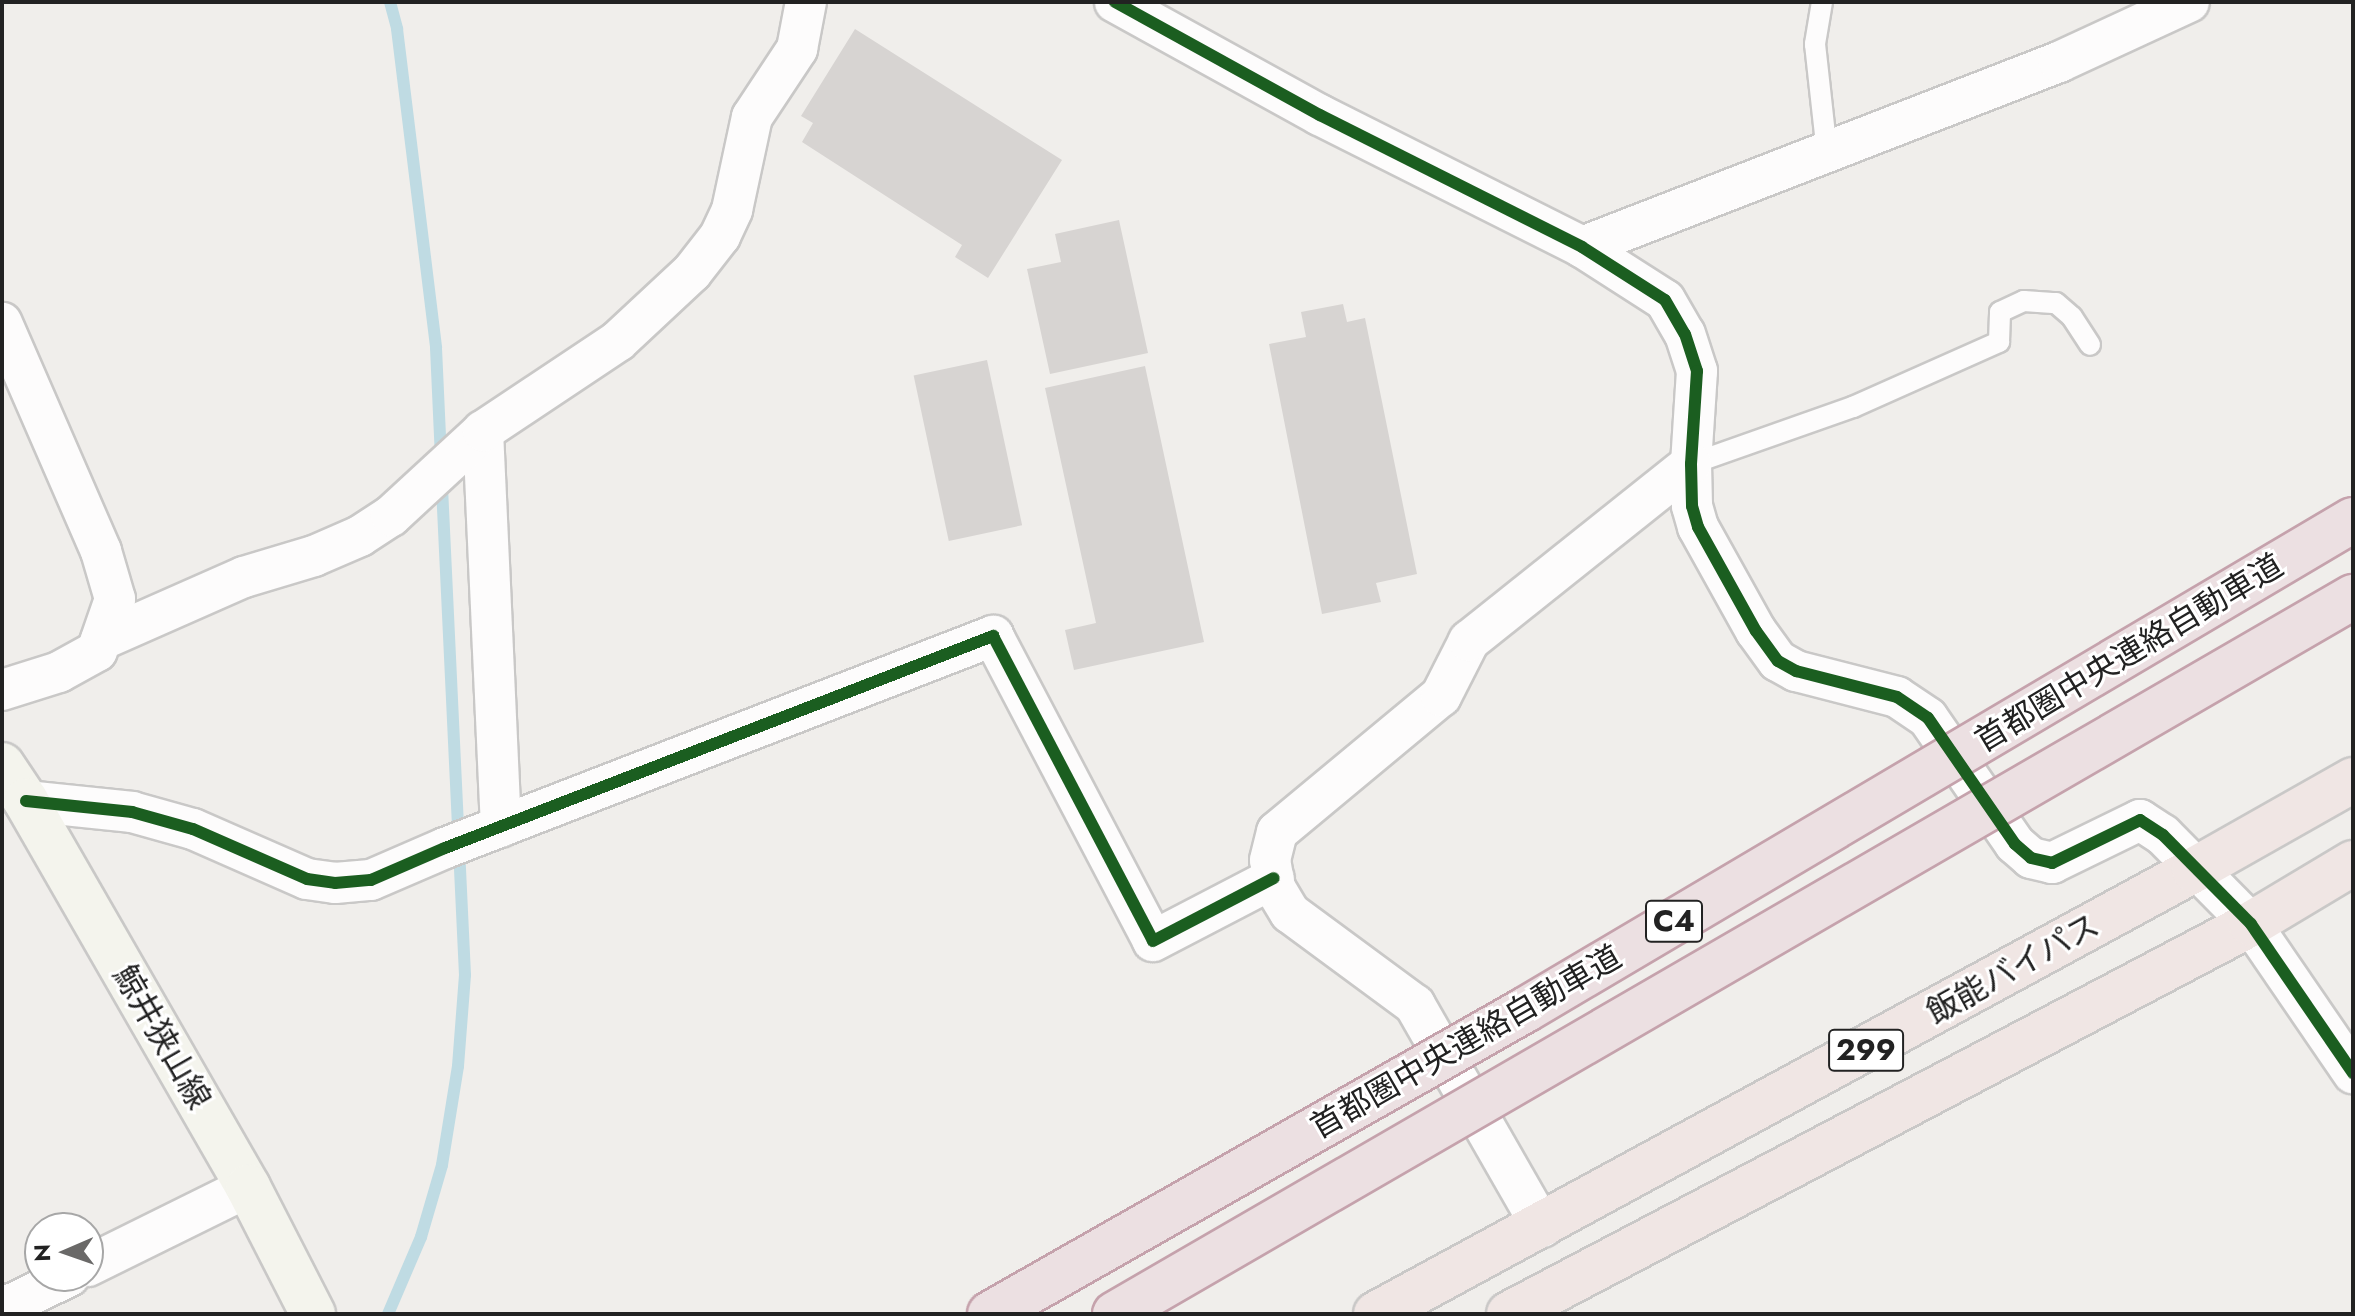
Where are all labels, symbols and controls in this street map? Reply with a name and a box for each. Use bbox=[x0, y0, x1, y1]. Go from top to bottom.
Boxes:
street label: 首都圏中央連絡自動車道 bbox=[1968, 546, 2290, 760]
road number: C4 bbox=[1644, 895, 1704, 947]
street label: 飯能バイパス bbox=[1920, 906, 2106, 1032]
street label: 首都圏中央連絡自動車道 bbox=[1304, 937, 1628, 1147]
street label: 鯨井狭山線 bbox=[105, 958, 219, 1116]
road number: 299 bbox=[1828, 1024, 1904, 1076]
north arrow bbox=[24, 1212, 104, 1292]
text: N bbox=[26, 1243, 58, 1262]

